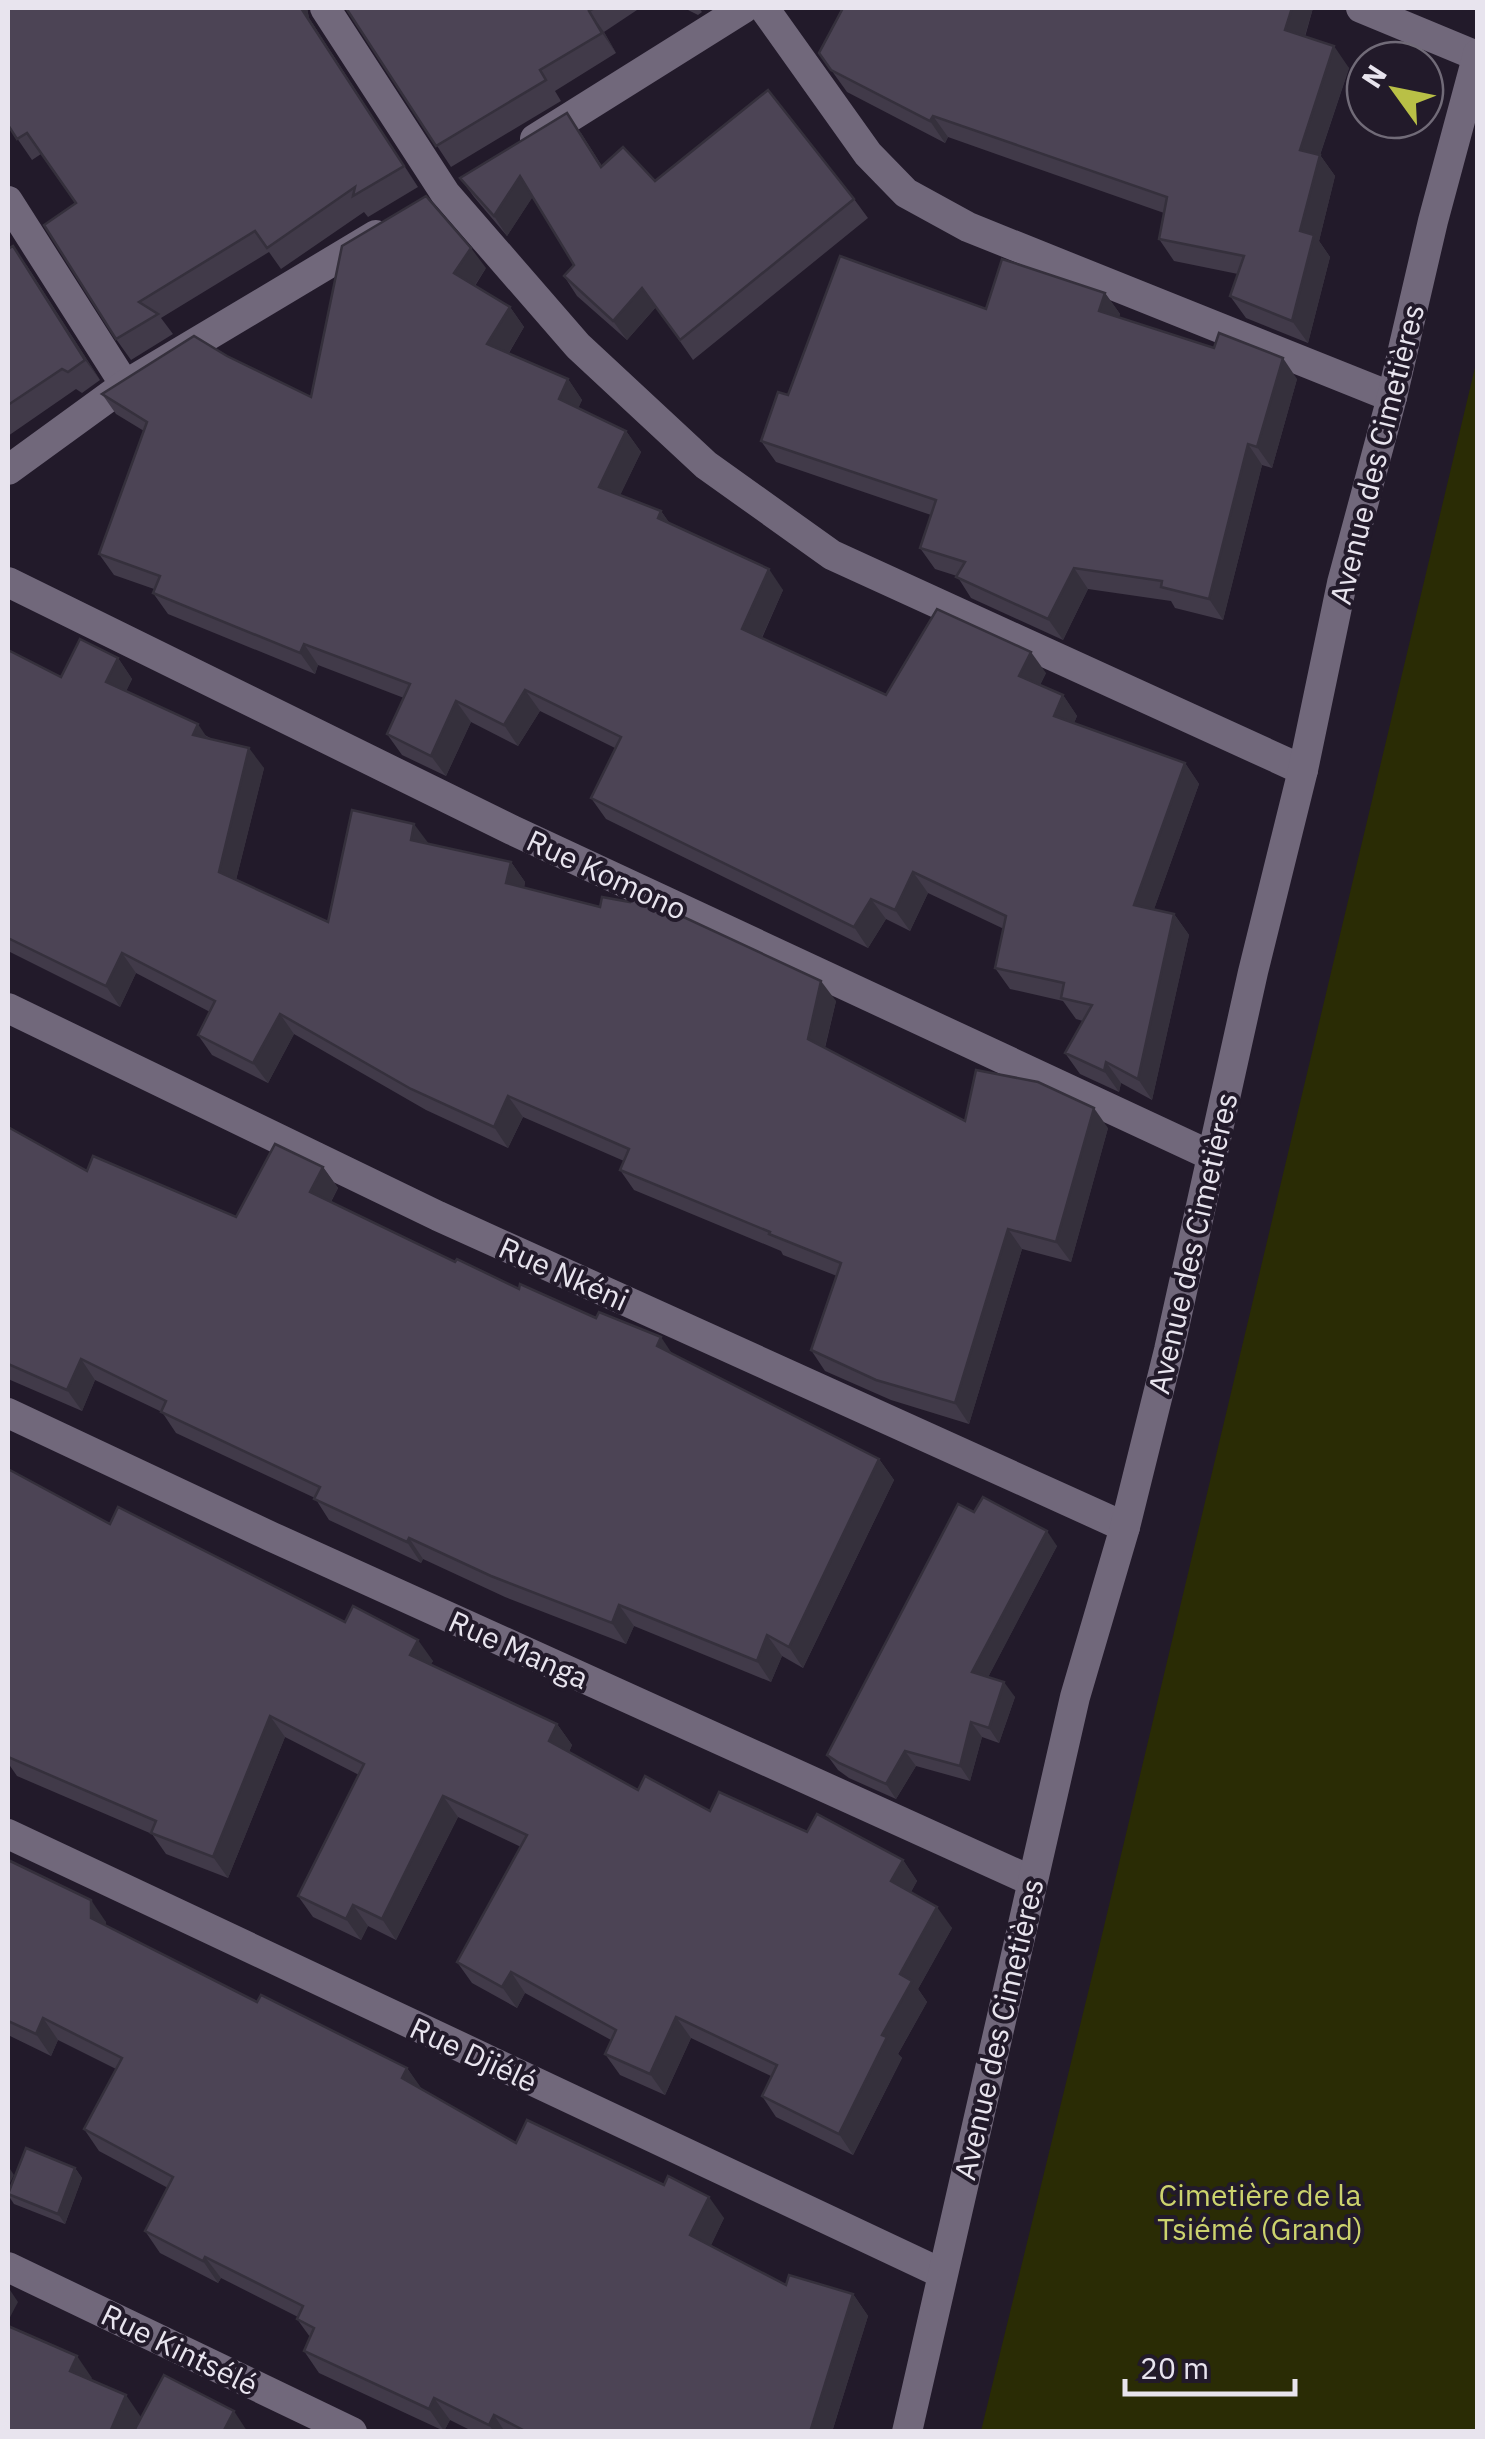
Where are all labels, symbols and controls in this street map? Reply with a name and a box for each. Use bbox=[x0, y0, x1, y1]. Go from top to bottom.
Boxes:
north arrow bbox=[1345, 40, 1445, 140]
text: N bbox=[1353, 58, 1395, 95]
street label: Avenue des Cimetières bbox=[1320, 300, 1432, 608]
street label: Rue Komono bbox=[521, 820, 693, 928]
street label: Avenue des Cimetières bbox=[1138, 1089, 1246, 1397]
street label: Rue Nkéni bbox=[493, 1227, 635, 1319]
street label: Rue Manga bbox=[443, 1601, 595, 1697]
street label: Avenue des Cimetières bbox=[944, 1875, 1052, 2183]
street label: Rue Djiélé bbox=[404, 2008, 544, 2100]
park label: Cimetière de la Tsiémé (Grand) bbox=[1157, 2175, 1363, 2248]
street label: Rue Kintsélé bbox=[95, 2294, 265, 2404]
scale bar bbox=[1125, 2334, 1295, 2396]
text: 20 m bbox=[1140, 2348, 1209, 2387]

